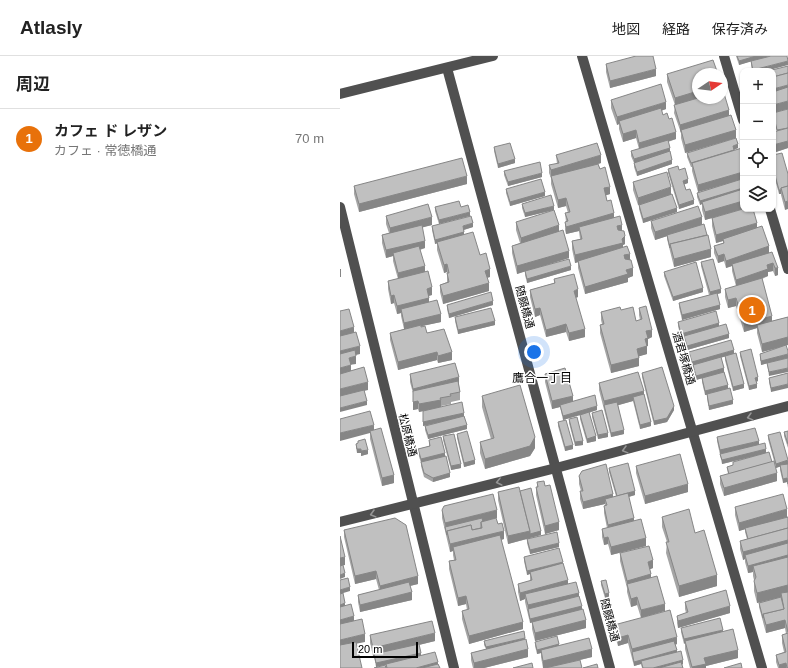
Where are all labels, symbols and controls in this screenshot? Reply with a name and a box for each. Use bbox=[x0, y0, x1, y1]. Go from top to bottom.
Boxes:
text: Atlasly bbox=[20, 17, 82, 38]
text: 地図 bbox=[612, 21, 640, 37]
text: 経路 bbox=[662, 21, 690, 37]
text: 保存済み bbox=[712, 21, 768, 37]
north arrow bbox=[692, 68, 728, 104]
map controls bbox=[740, 68, 776, 212]
button: + bbox=[740, 68, 776, 104]
text: 周辺 bbox=[16, 75, 50, 94]
button: − bbox=[740, 104, 776, 140]
text: カフェ ド レザン bbox=[54, 122, 167, 139]
text: 1 bbox=[25, 131, 33, 146]
text: 70 m bbox=[295, 131, 324, 146]
button: locate bbox=[740, 140, 776, 176]
text: カフェ · 常徳橋通 bbox=[54, 143, 157, 158]
button: layers bbox=[740, 176, 776, 212]
street label: 随願橋通 bbox=[514, 284, 536, 330]
pin: 1 bbox=[739, 295, 765, 325]
street label: 酒君塚橋通 bbox=[671, 330, 697, 386]
your location bbox=[524, 342, 544, 362]
district label: 鷹合一丁目 bbox=[512, 371, 572, 385]
street label: 松原橋通 bbox=[397, 412, 419, 458]
one-way arrow bbox=[747, 412, 754, 420]
one-way arrow bbox=[622, 445, 629, 454]
one-way arrow bbox=[496, 478, 502, 486]
one-way arrow bbox=[369, 509, 376, 518]
street label: 随願橋通 bbox=[599, 597, 621, 643]
scale bar bbox=[352, 640, 418, 659]
text: 20 m bbox=[358, 643, 382, 655]

